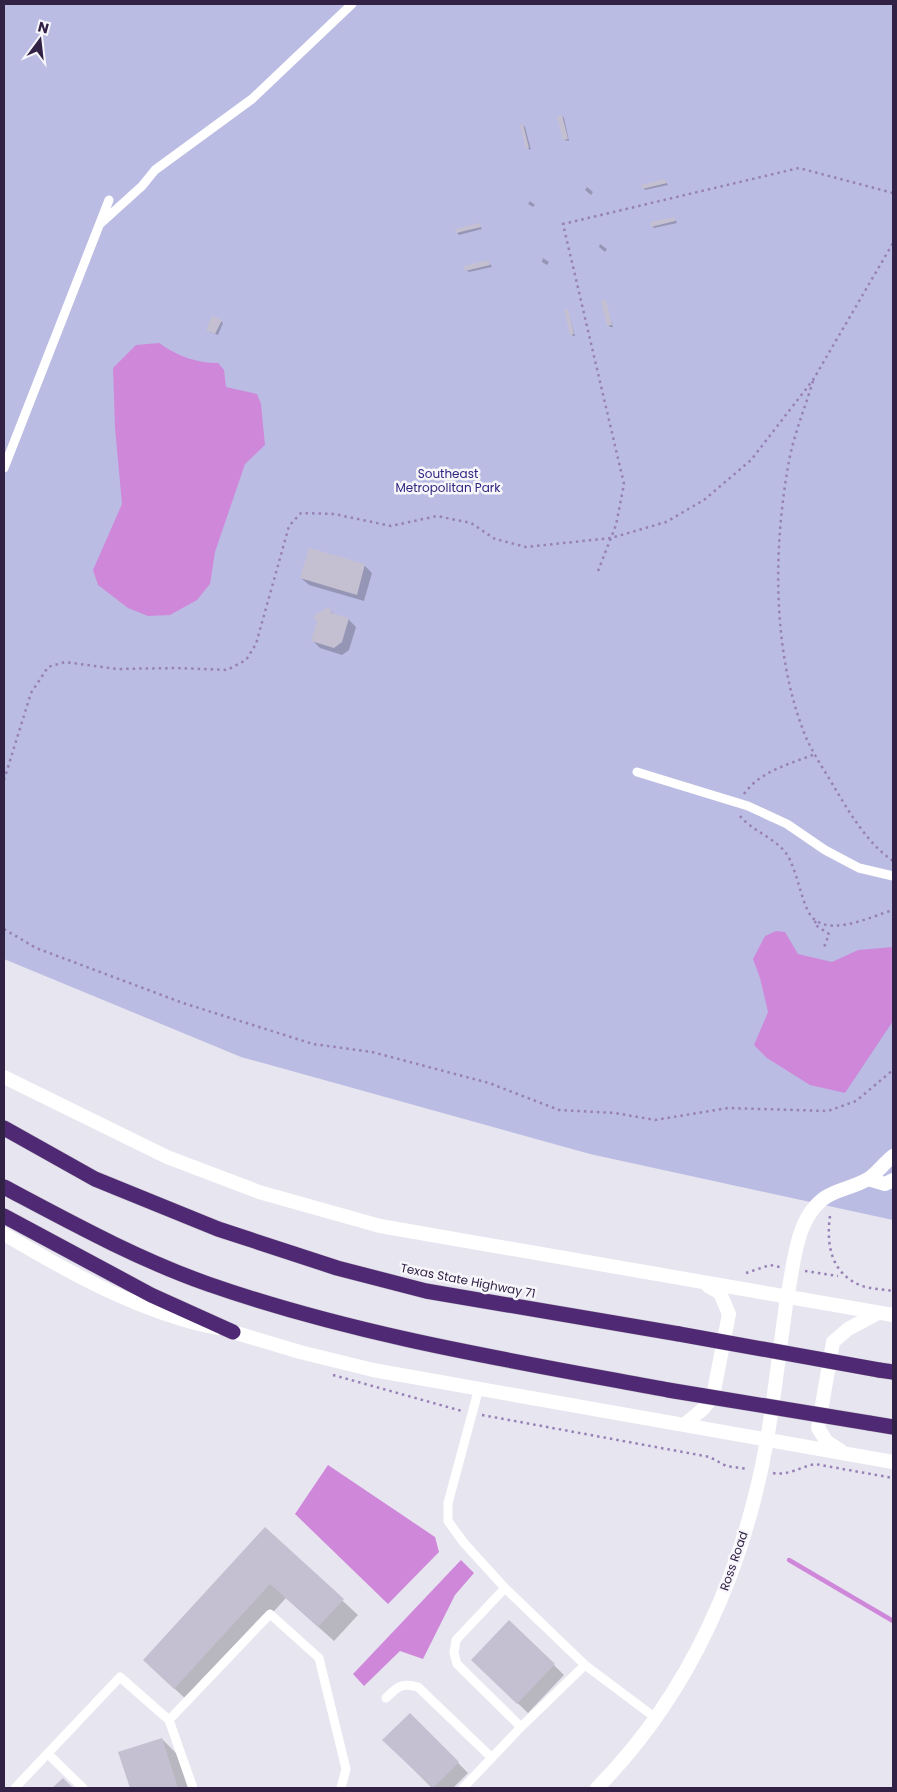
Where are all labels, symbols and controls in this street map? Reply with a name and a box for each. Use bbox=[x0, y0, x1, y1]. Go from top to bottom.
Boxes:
north arrow bbox=[15, 15, 65, 65]
text: N bbox=[36, 16, 51, 38]
park label: Southeast Metropolitan Park bbox=[395, 465, 501, 496]
street label: Texas State Highway 71 bbox=[399, 1259, 537, 1302]
street label: Ross Road bbox=[715, 1529, 752, 1593]

